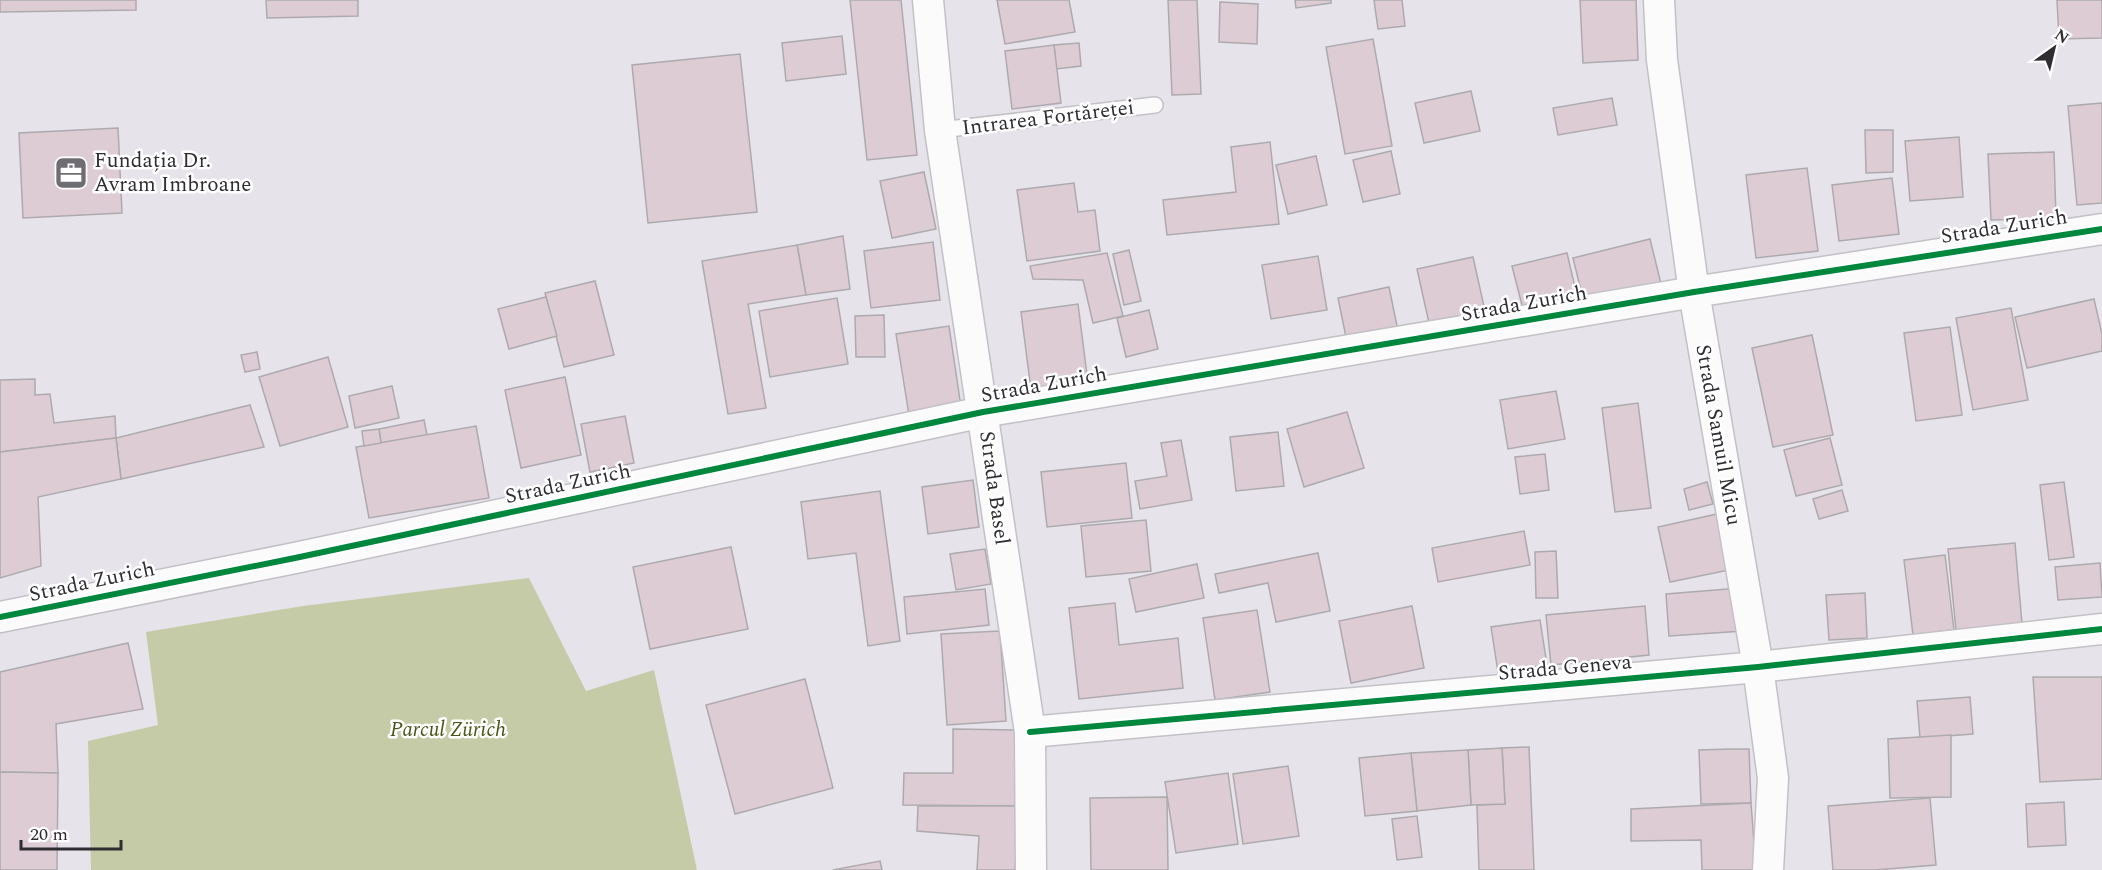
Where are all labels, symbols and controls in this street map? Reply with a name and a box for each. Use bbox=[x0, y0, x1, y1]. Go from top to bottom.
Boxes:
north arrow bbox=[2024, 18, 2084, 78]
text: N bbox=[2050, 23, 2074, 50]
street label: Intrarea Fortăreței bbox=[960, 92, 1136, 144]
place label: Fundația Dr. Avram Imbroane bbox=[94, 145, 251, 201]
office icon: Fundația Dr. Avram Imbroane bbox=[53, 155, 89, 191]
street label: Strada Zurich bbox=[1938, 201, 2070, 253]
street label: Strada Zurich bbox=[1458, 277, 1590, 331]
street label: Strada Samuil Micu bbox=[1686, 342, 1750, 528]
street label: Strada Zurich bbox=[978, 358, 1110, 412]
street label: Strada Basel bbox=[970, 429, 1018, 547]
street label: Strada Zurich bbox=[502, 455, 634, 513]
street label: Strada Zurich bbox=[26, 553, 158, 611]
street label: Strada Geneva bbox=[1497, 646, 1634, 690]
park label: Parcul Zürich bbox=[390, 714, 506, 746]
scale bar bbox=[21, 813, 122, 851]
text: 20 m bbox=[30, 821, 68, 848]

